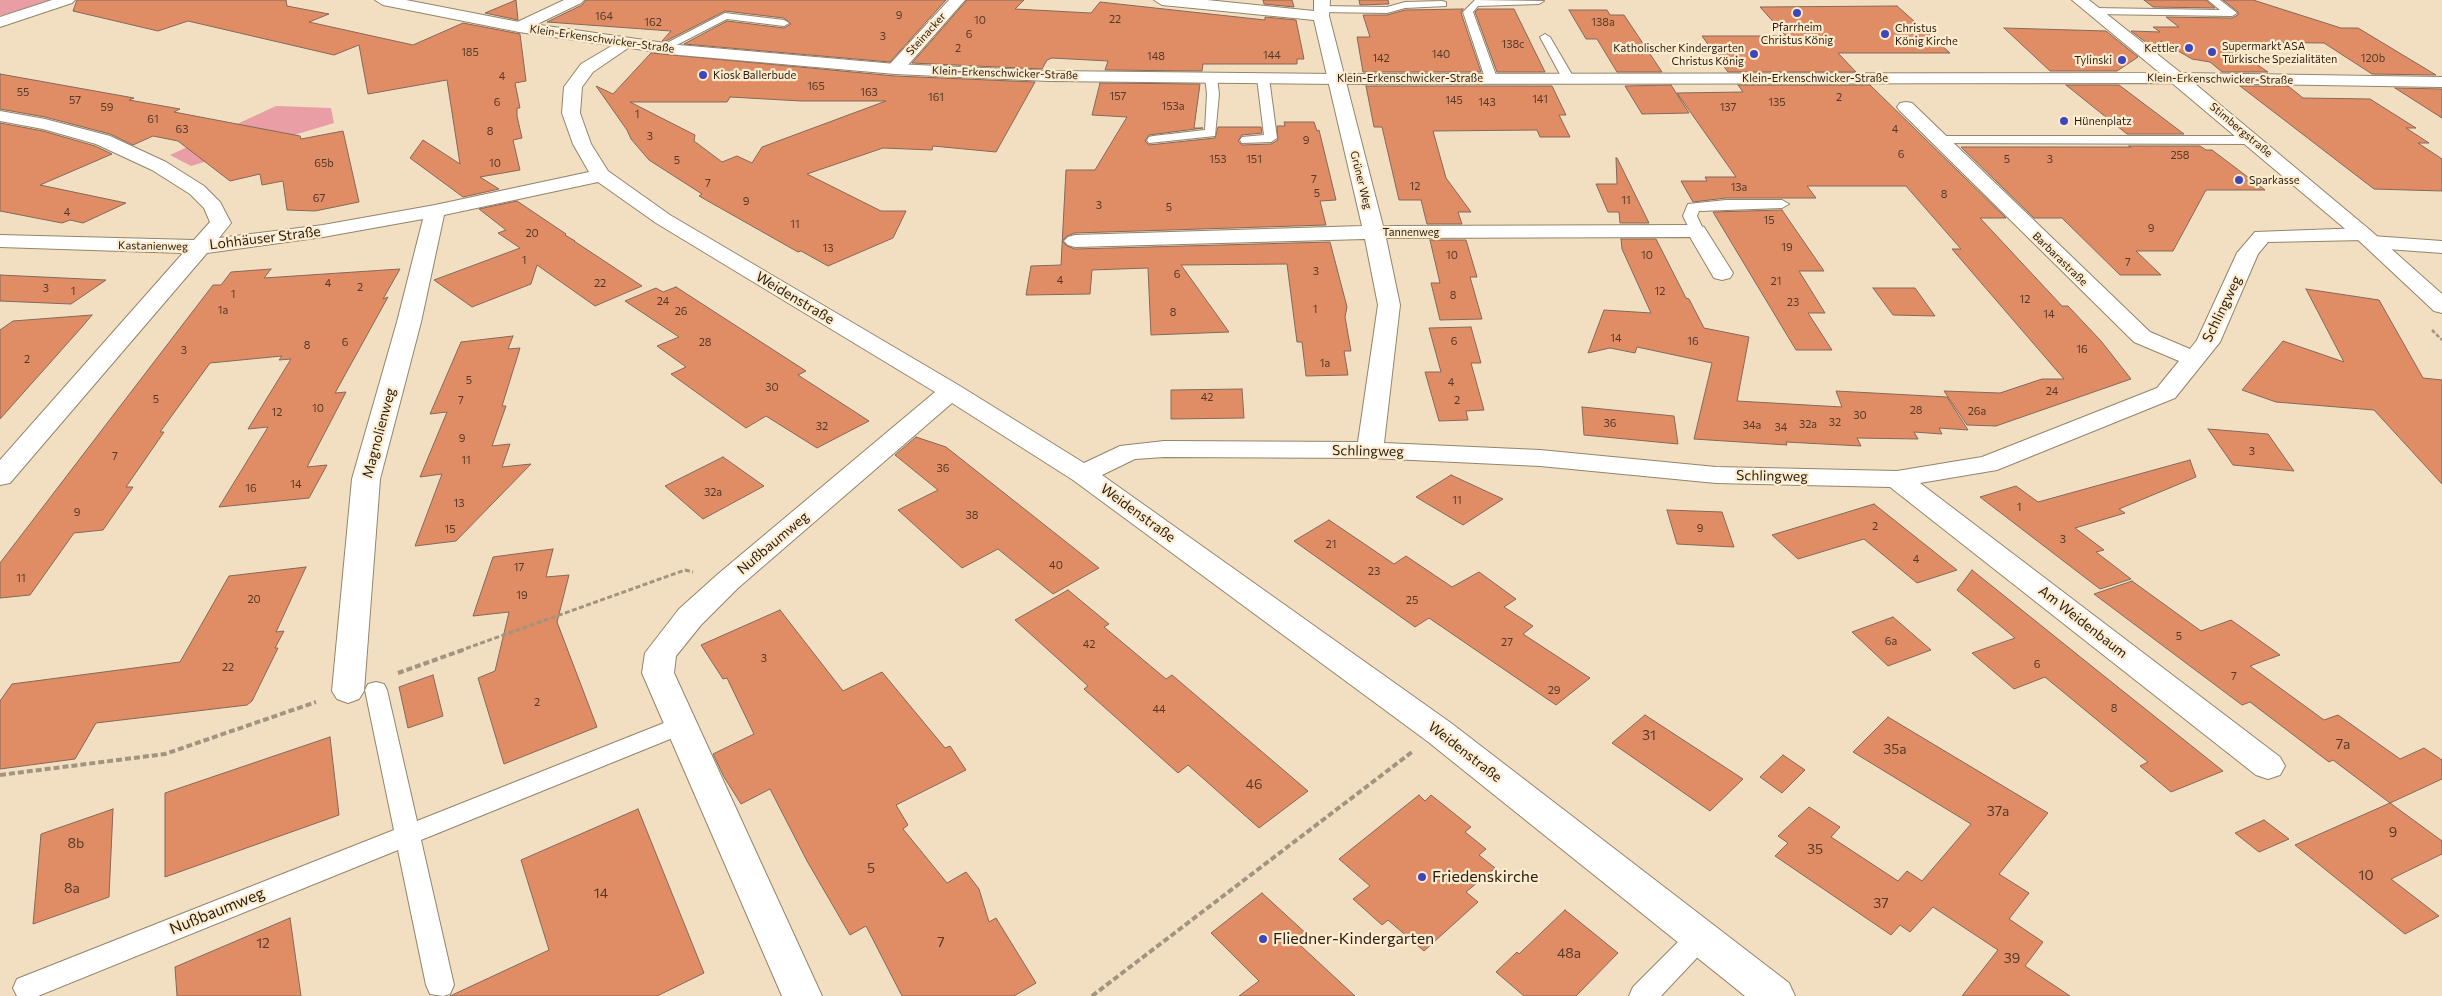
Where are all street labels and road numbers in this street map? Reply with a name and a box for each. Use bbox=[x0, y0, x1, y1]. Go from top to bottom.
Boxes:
street label: Steinacker bbox=[903, 10, 949, 58]
street label: Klein-Erkenschwicker-Straße bbox=[529, 22, 675, 56]
street label: Klein-Erkenschwicker-Straße bbox=[932, 64, 1078, 82]
street label: Klein-Erkenschwicker-Straße bbox=[1337, 71, 1483, 85]
street label: Klein-Erkenschwicker-Straße bbox=[1742, 71, 1888, 85]
street label: Klein-Erkenschwicker-Straße bbox=[2147, 71, 2293, 87]
street label: Stimbergstraße bbox=[2207, 100, 2275, 160]
street label: Grüner Weg bbox=[1347, 150, 1375, 210]
street label: Lohhäuser Straße bbox=[208, 223, 322, 253]
street label: Tannenweg bbox=[1383, 225, 1439, 239]
street label: Barbarastraße bbox=[2030, 229, 2090, 289]
street label: Kastanienweg bbox=[118, 239, 188, 253]
street label: Weidenstraße bbox=[753, 268, 837, 328]
street label: Schlingweg bbox=[2199, 273, 2245, 345]
street label: Magnolienweg bbox=[359, 386, 399, 480]
street label: Schlingweg bbox=[1332, 442, 1404, 460]
street label: Schlingweg bbox=[1736, 467, 1808, 485]
street label: Weidenstraße bbox=[1097, 480, 1179, 546]
street label: Nußbaumweg bbox=[734, 508, 812, 578]
street label: Am Weidenbaum bbox=[2035, 582, 2131, 662]
street label: Weidenstraße bbox=[1425, 718, 1505, 786]
street label: Nußbaumweg bbox=[167, 883, 267, 939]

